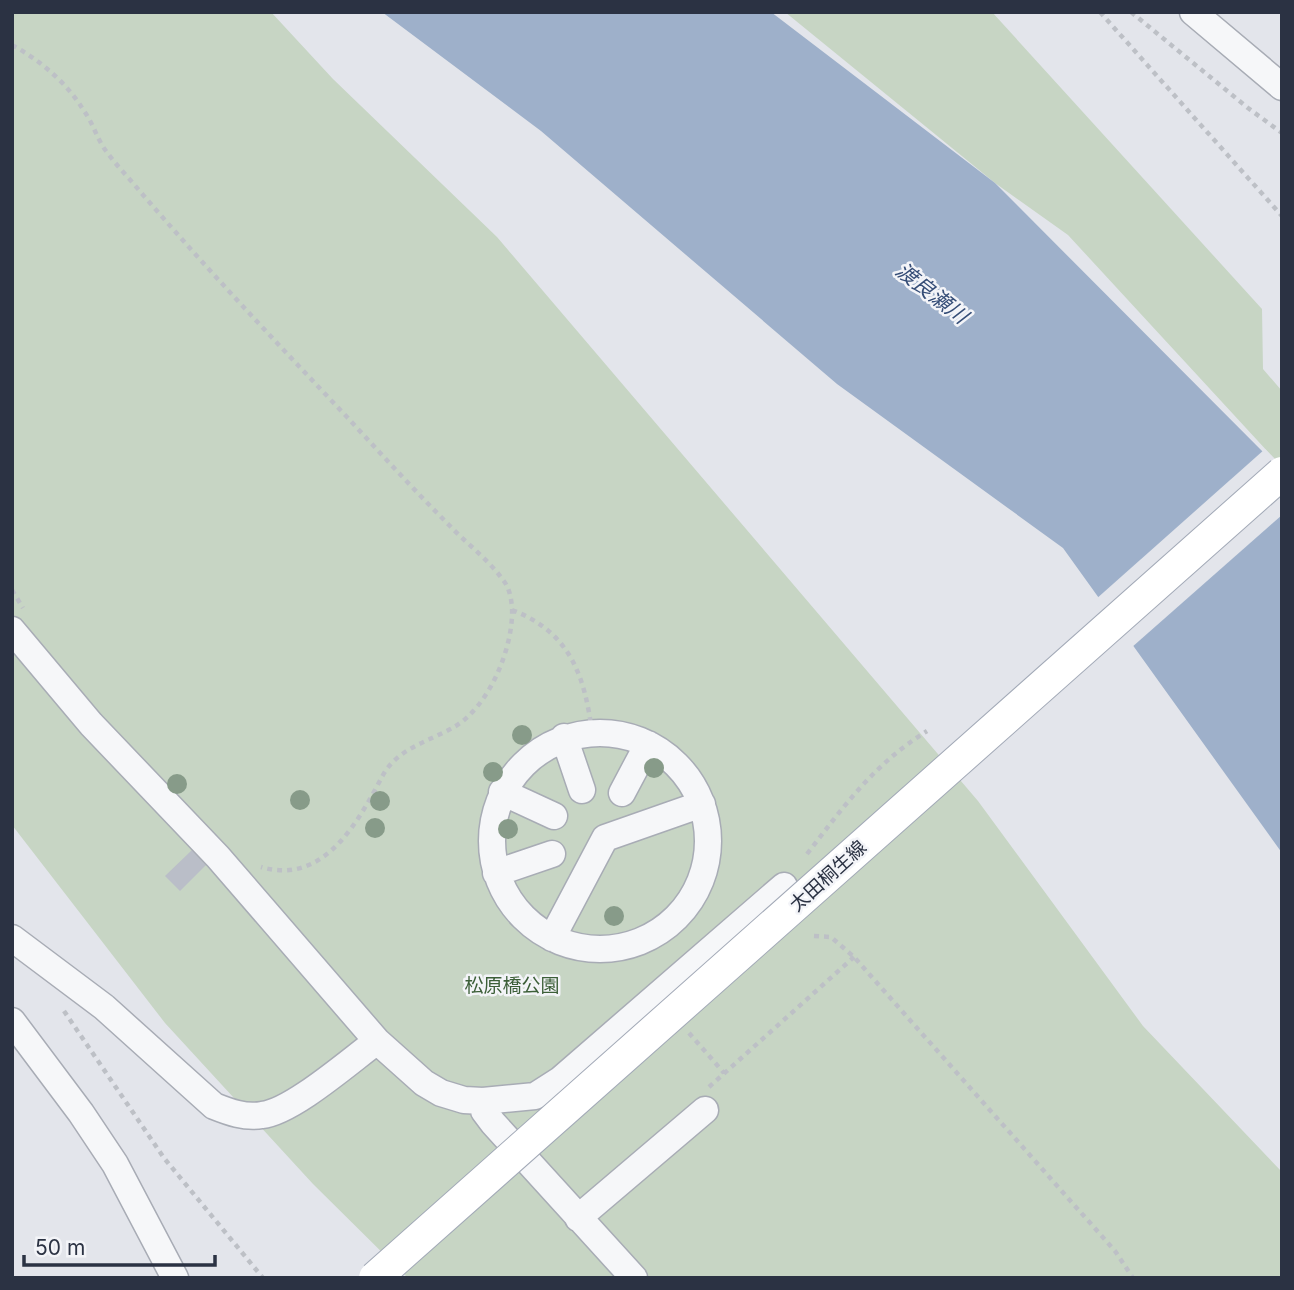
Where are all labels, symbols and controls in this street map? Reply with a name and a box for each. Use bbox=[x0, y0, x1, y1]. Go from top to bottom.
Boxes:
water label: 渡良瀬川 bbox=[891, 257, 974, 330]
street label: 太田桐生線 bbox=[785, 836, 871, 916]
park label: 松原橋公園 bbox=[464, 974, 560, 997]
scale bar bbox=[24, 1224, 215, 1268]
text: 50 m bbox=[35, 1235, 85, 1260]

